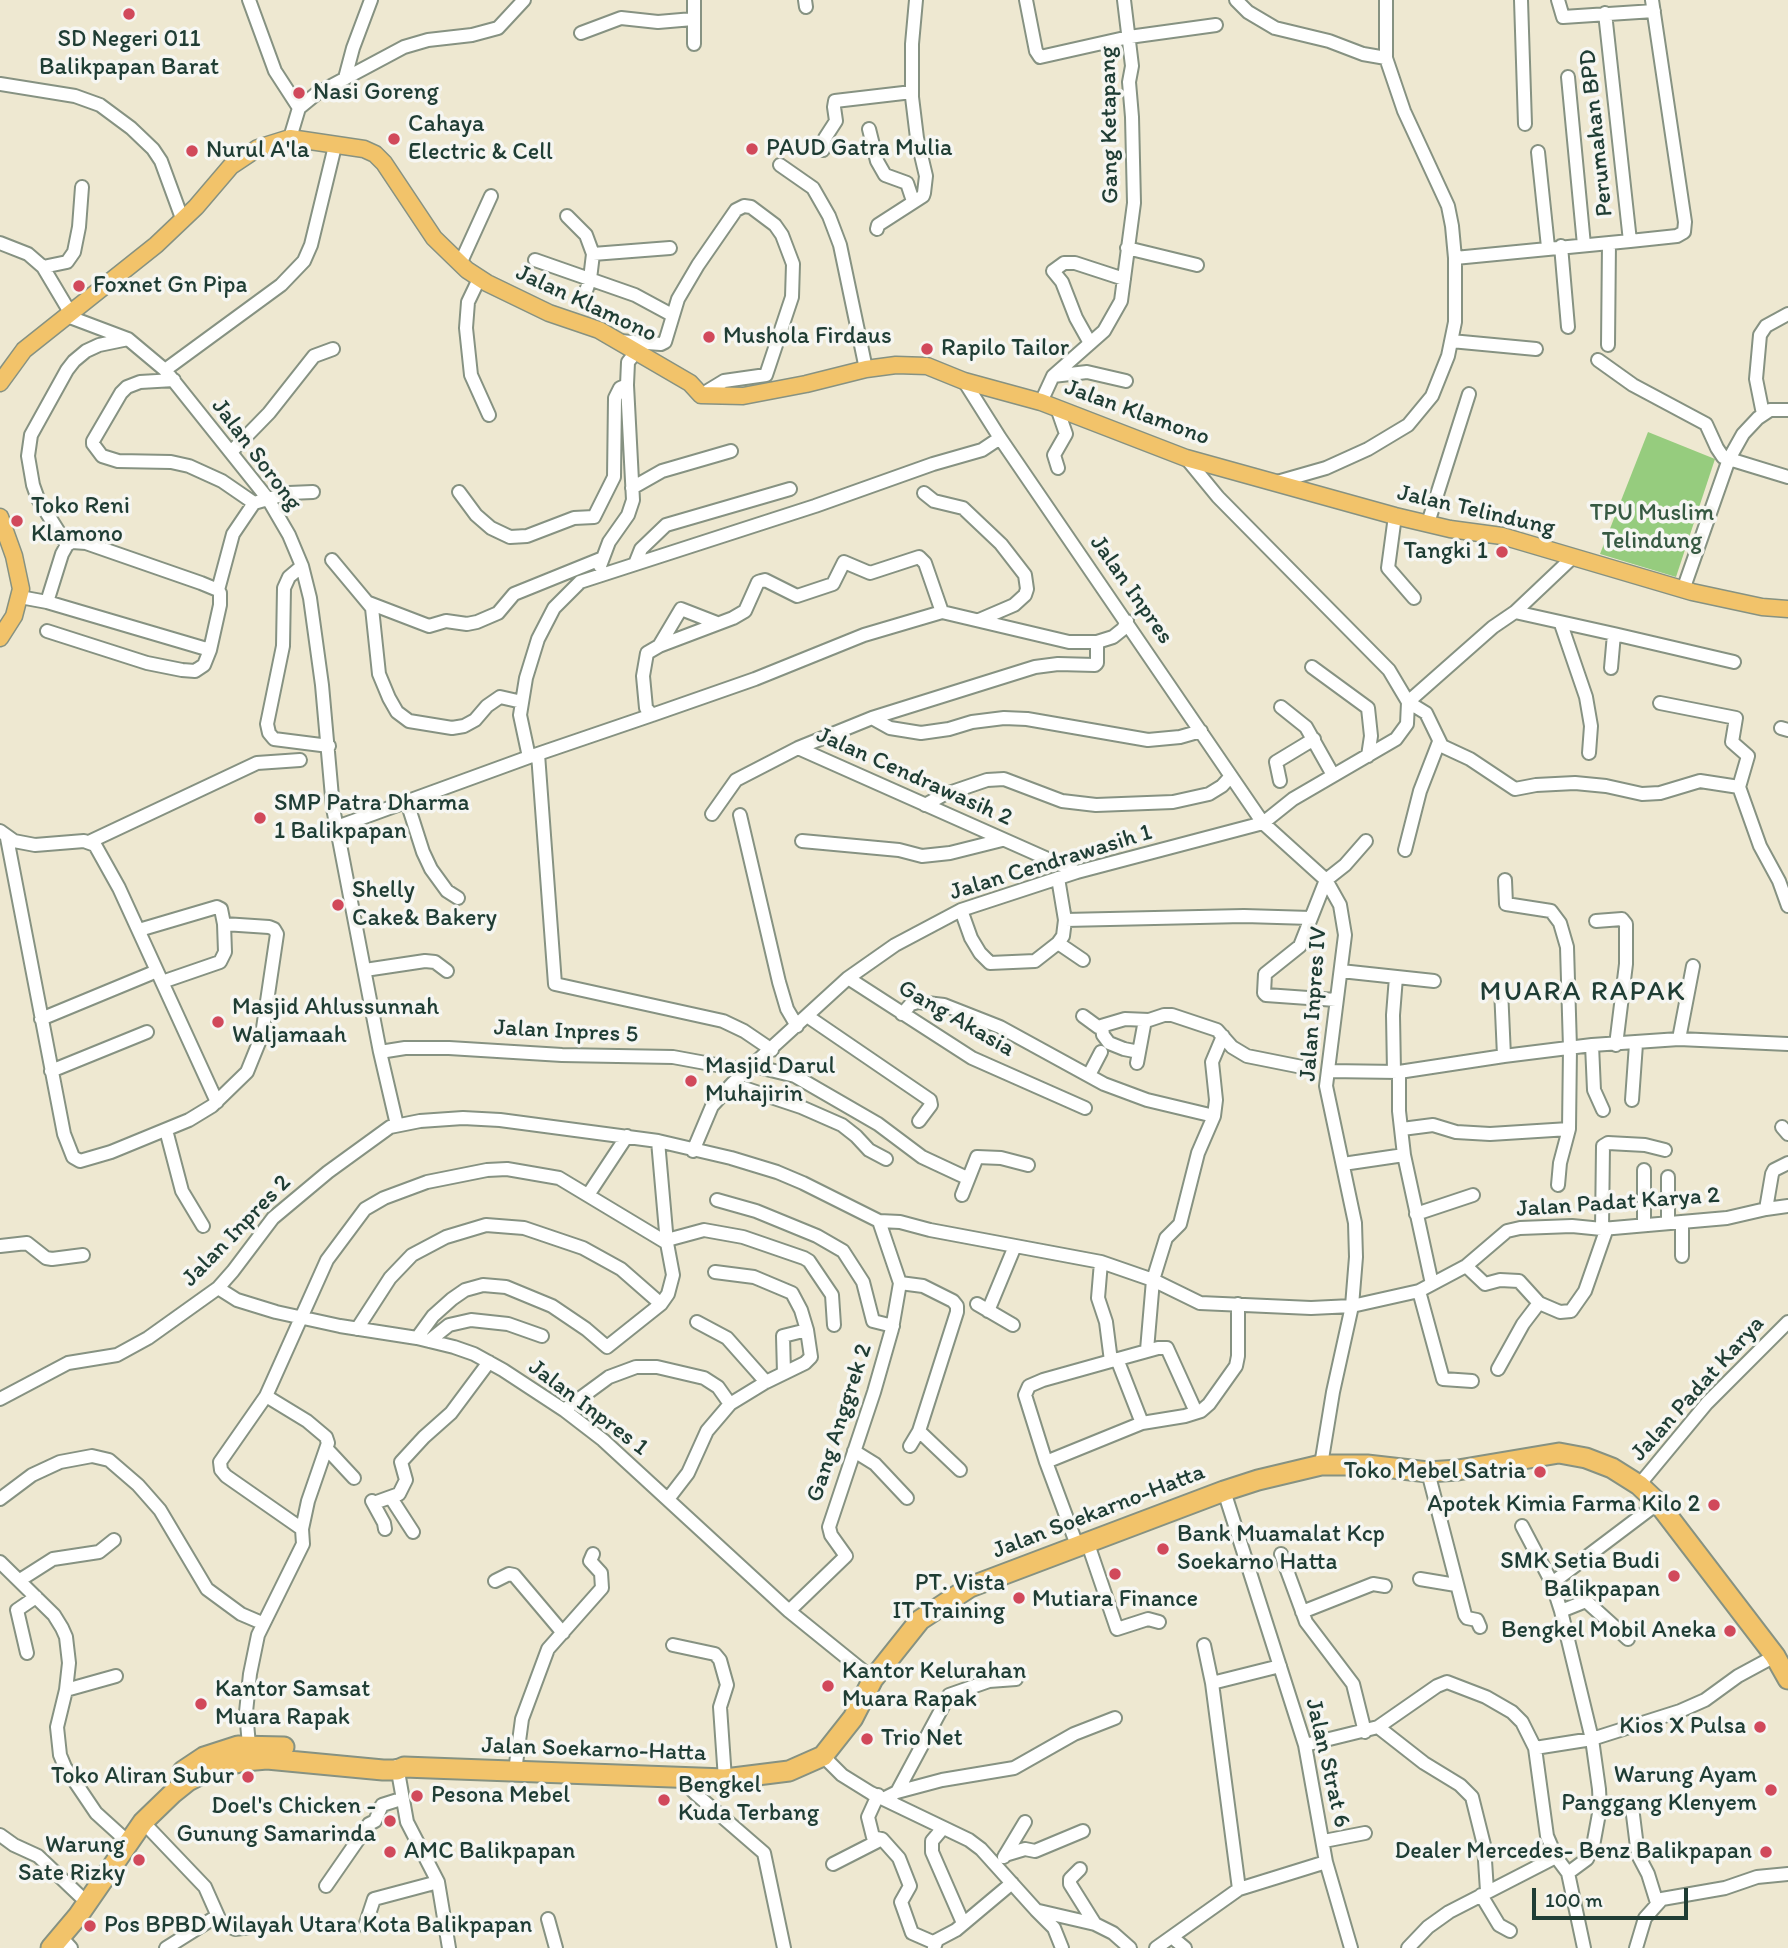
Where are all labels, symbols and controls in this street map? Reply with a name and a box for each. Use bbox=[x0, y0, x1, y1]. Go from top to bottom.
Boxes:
marker: SD Negeri 011 Balikpapan Barat bbox=[121, 6, 137, 22]
place label: SD Negeri 011 Balikpapan Barat bbox=[39, 26, 219, 82]
street label: Gang Ketapang bbox=[1094, 46, 1126, 204]
street label: Perumahan BPD bbox=[1574, 48, 1620, 218]
place label: Nasi Goreng bbox=[313, 79, 439, 107]
marker: Nasi Goreng bbox=[291, 85, 307, 101]
place label: Cahaya Electric & Cell bbox=[408, 111, 553, 167]
marker: Cahaya Electric & Cell bbox=[386, 131, 402, 147]
place label: PAUD Gatra Mulia bbox=[766, 135, 953, 163]
place label: Nurul A'la bbox=[206, 137, 309, 165]
marker: PAUD Gatra Mulia bbox=[744, 141, 760, 157]
marker: Nurul A'la bbox=[184, 143, 200, 159]
street label: Jalan Klamono bbox=[511, 259, 661, 349]
place label: Foxnet Gn Pipa bbox=[93, 272, 247, 300]
marker: Foxnet Gn Pipa bbox=[71, 278, 87, 294]
place label: Mushola Firdaus bbox=[723, 323, 892, 351]
marker: Mushola Firdaus bbox=[701, 329, 717, 345]
place label: Rapilo Tailor bbox=[941, 335, 1069, 363]
marker: Rapilo Tailor bbox=[919, 341, 935, 357]
street label: Jalan Klamono bbox=[1060, 373, 1214, 453]
street label: Jalan Sorong bbox=[204, 393, 308, 517]
street label: Jalan Telindung bbox=[1394, 479, 1558, 543]
place label: Toko Reni Klamono bbox=[31, 493, 130, 549]
park label: TPU Muslim Telindung bbox=[1590, 500, 1714, 556]
marker: Toko Reni Klamono bbox=[9, 513, 25, 529]
street label: Jalan Inpres bbox=[1083, 530, 1179, 650]
place label: Tangki 1 bbox=[1404, 538, 1488, 566]
marker: Tangki 1 bbox=[1494, 544, 1510, 560]
street label: Jalan Cendrawasih 2 bbox=[812, 721, 1016, 833]
place label: SMP Patra Dharma 1 Balikpapan bbox=[274, 790, 469, 846]
marker: SMP Patra Dharma 1 Balikpapan bbox=[252, 810, 268, 826]
street label: Jalan Cendrawasih 1 bbox=[946, 819, 1156, 907]
place label: Shelly Cake& Bakery bbox=[352, 877, 497, 933]
marker: Shelly Cake& Bakery bbox=[330, 897, 346, 913]
street label: Jalan Inpres IV bbox=[1294, 926, 1334, 1082]
street label: Gang Akasia bbox=[893, 974, 1019, 1064]
district label: MUARA RAPAK bbox=[1480, 976, 1686, 1010]
place label: Masjid Ahlussunnah Waljamaah bbox=[232, 994, 439, 1050]
marker: Masjid Ahlussunnah Waljamaah bbox=[210, 1014, 226, 1030]
street label: Jalan Inpres 5 bbox=[493, 1014, 639, 1050]
place label: Masjid Darul Muhajirin bbox=[705, 1053, 835, 1109]
marker: Masjid Darul Muhajirin bbox=[683, 1073, 699, 1089]
street label: Jalan Inpres 2 bbox=[176, 1169, 298, 1293]
street label: Jalan Padat Karya 2 bbox=[1515, 1182, 1721, 1224]
street label: Jalan Padat Karya bbox=[1625, 1310, 1771, 1468]
street label: Gang Anggrek 2 bbox=[801, 1340, 879, 1506]
street label: Jalan Inpres 1 bbox=[522, 1353, 654, 1463]
street label: Jalan Soekarno-Hatta bbox=[989, 1458, 1209, 1566]
place label: Toko Mebel Satria bbox=[1344, 1458, 1526, 1486]
marker: Toko Mebel Satria bbox=[1532, 1464, 1548, 1480]
place label: Apotek Kimia Farma Kilo 2 bbox=[1427, 1491, 1700, 1519]
marker: Apotek Kimia Farma Kilo 2 bbox=[1706, 1497, 1722, 1513]
place label: Bank Muamalat Kcp Soekarno Hatta bbox=[1177, 1521, 1385, 1577]
marker: Bank Muamalat Kcp Soekarno Hatta bbox=[1155, 1541, 1171, 1557]
place label: SMK Setia Budi Balikpapan bbox=[1500, 1548, 1660, 1604]
marker: Mutiara Finance bbox=[1107, 1566, 1123, 1582]
marker: SMK Setia Budi Balikpapan bbox=[1666, 1568, 1682, 1584]
place label: PT. Vista IT Training bbox=[892, 1570, 1005, 1626]
place label: Mutiara Finance bbox=[1032, 1586, 1198, 1614]
marker: PT. Vista IT Training bbox=[1011, 1590, 1027, 1606]
place label: Bengkel Mobil Aneka bbox=[1501, 1617, 1716, 1645]
marker: Bengkel Mobil Aneka bbox=[1722, 1623, 1738, 1639]
place label: Kantor Kelurahan Muara Rapak bbox=[842, 1658, 1026, 1714]
place label: Kantor Samsat Muara Rapak bbox=[215, 1676, 370, 1732]
marker: Kantor Kelurahan Muara Rapak bbox=[820, 1678, 836, 1694]
marker: Kantor Samsat Muara Rapak bbox=[193, 1696, 209, 1712]
street label: Jalan Strat 6 bbox=[1298, 1696, 1356, 1830]
place label: Kios X Pulsa bbox=[1619, 1713, 1746, 1741]
marker: Kios X Pulsa bbox=[1752, 1719, 1768, 1735]
place label: Trio Net bbox=[881, 1725, 963, 1753]
marker: Trio Net bbox=[859, 1731, 875, 1747]
street label: Jalan Soekarno-Hatta bbox=[481, 1732, 707, 1768]
place label: Warung Ayam Panggang Klenyem bbox=[1561, 1762, 1757, 1818]
place label: Toko Aliran Subur bbox=[51, 1763, 234, 1791]
marker: Toko Aliran Subur bbox=[240, 1769, 256, 1785]
place label: Bengkel Kuda Terbang bbox=[678, 1772, 819, 1828]
place label: Pesona Mebel bbox=[431, 1782, 570, 1810]
marker: Warung Ayam Panggang Klenyem bbox=[1763, 1782, 1779, 1798]
marker: Pesona Mebel bbox=[409, 1788, 425, 1804]
marker: Bengkel Kuda Terbang bbox=[656, 1792, 672, 1808]
place label: Doel's Chicken - Gunung Samarinda bbox=[177, 1793, 376, 1849]
marker: Doel's Chicken - Gunung Samarinda bbox=[382, 1813, 398, 1829]
place label: Warung Sate Rizky bbox=[18, 1832, 125, 1888]
place label: AMC Balikpapan bbox=[404, 1838, 575, 1866]
place label: Dealer Mercedes- Benz Balikpapan bbox=[1394, 1838, 1752, 1866]
marker: AMC Balikpapan bbox=[382, 1844, 398, 1860]
marker: Dealer Mercedes- Benz Balikpapan bbox=[1758, 1844, 1774, 1860]
marker: Warung Sate Rizky bbox=[131, 1852, 147, 1868]
scale bar bbox=[1536, 1874, 1692, 1918]
text: 100 m bbox=[1545, 1887, 1603, 1912]
place label: Pos BPBD Wilayah Utara Kota Balikpapan bbox=[104, 1912, 532, 1940]
marker: Pos BPBD Wilayah Utara Kota Balikpapan bbox=[82, 1918, 98, 1934]

